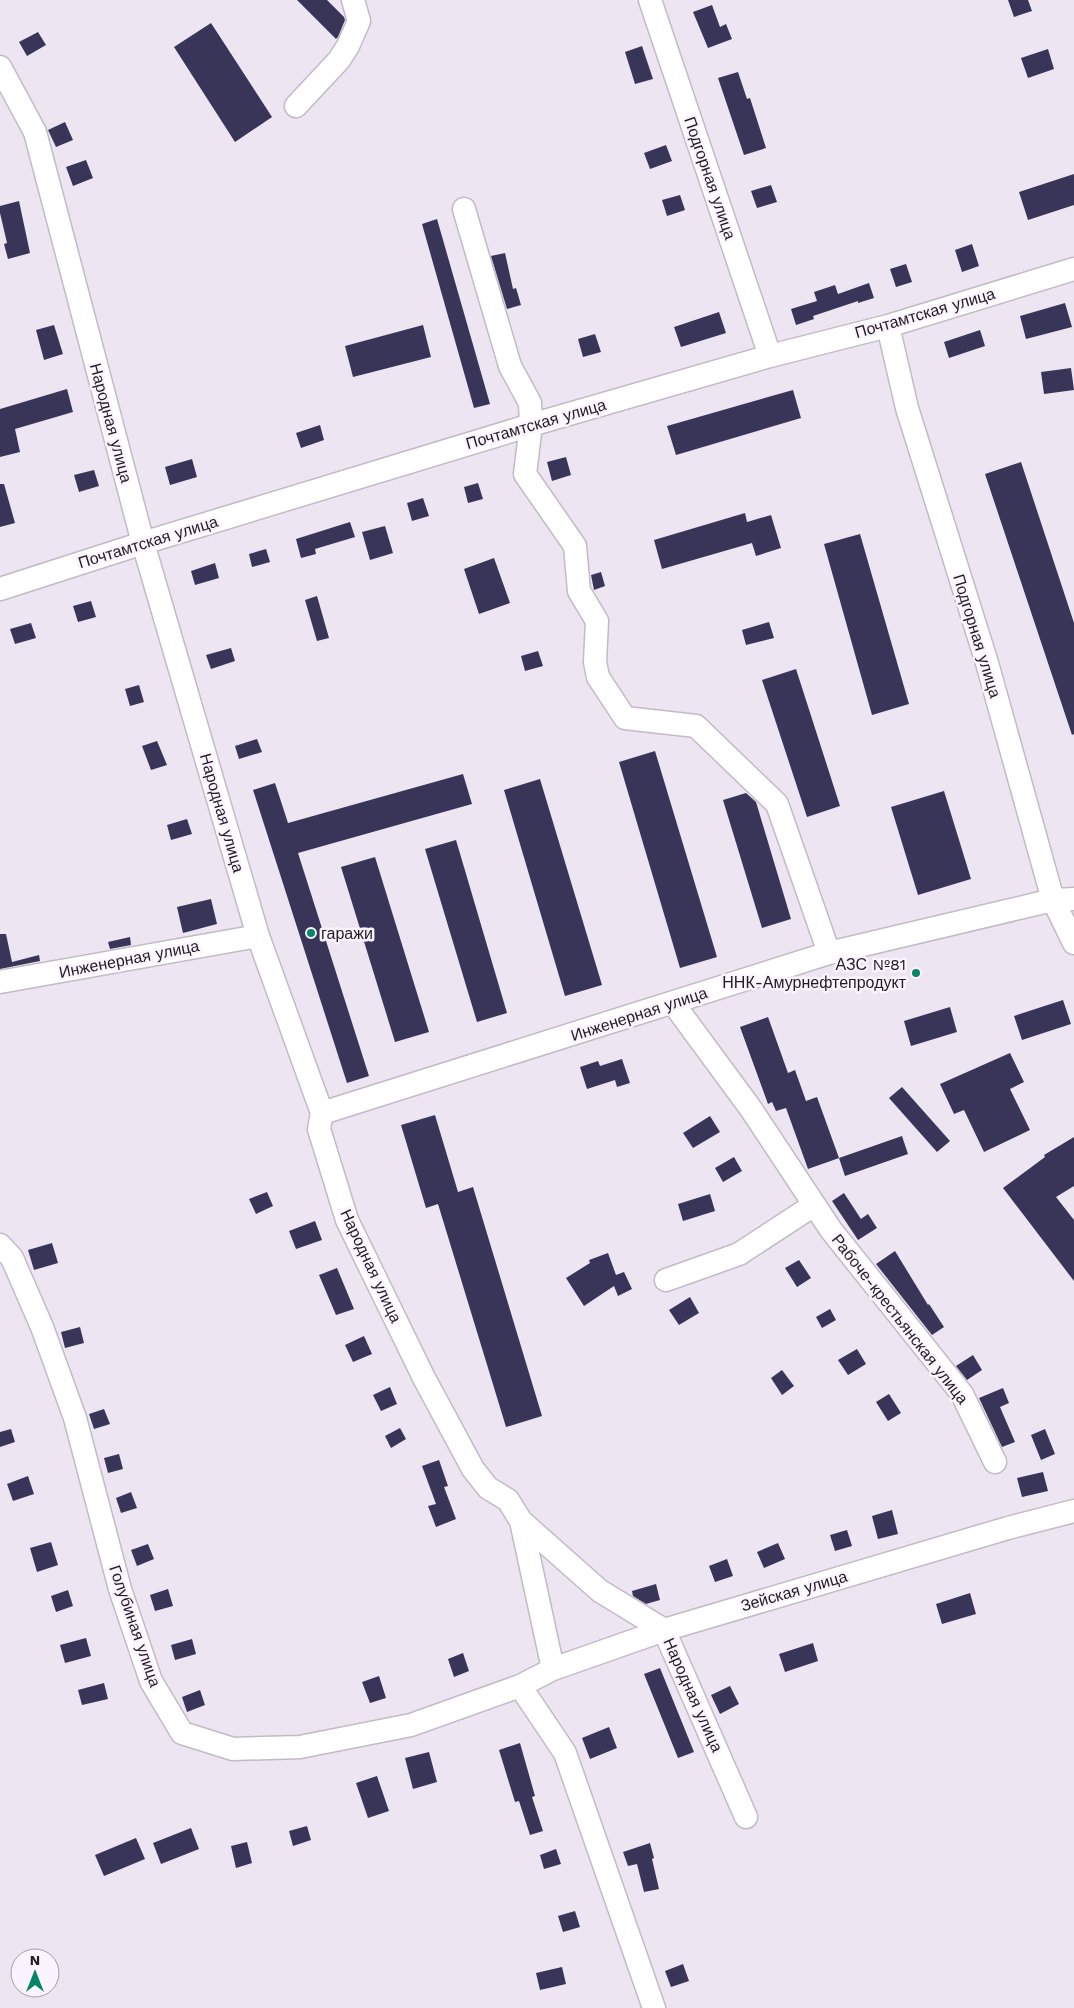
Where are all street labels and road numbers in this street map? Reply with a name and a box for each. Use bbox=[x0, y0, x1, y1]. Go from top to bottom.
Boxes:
street label: Подгорная улица bbox=[680, 114, 740, 242]
street label: Почтамтская улица bbox=[853, 284, 997, 342]
street label: Народная улица bbox=[86, 361, 136, 485]
street label: Почтамтская улица bbox=[464, 395, 608, 453]
street label: Почтамтская улица bbox=[76, 512, 220, 572]
street label: Подгорная улица bbox=[949, 572, 1005, 700]
street label: Народная улица bbox=[196, 751, 248, 875]
street label: Инженерная улица bbox=[57, 936, 201, 982]
street label: Инженерная улица bbox=[568, 983, 710, 1045]
street label: Народная улица bbox=[336, 1206, 406, 1326]
street label: Рабоче-крестьянская улица bbox=[828, 1230, 972, 1408]
street label: Голубиная улица bbox=[105, 1563, 165, 1690]
street label: Зейская улица bbox=[739, 1567, 850, 1615]
street label: Народная улица bbox=[659, 1635, 727, 1755]

